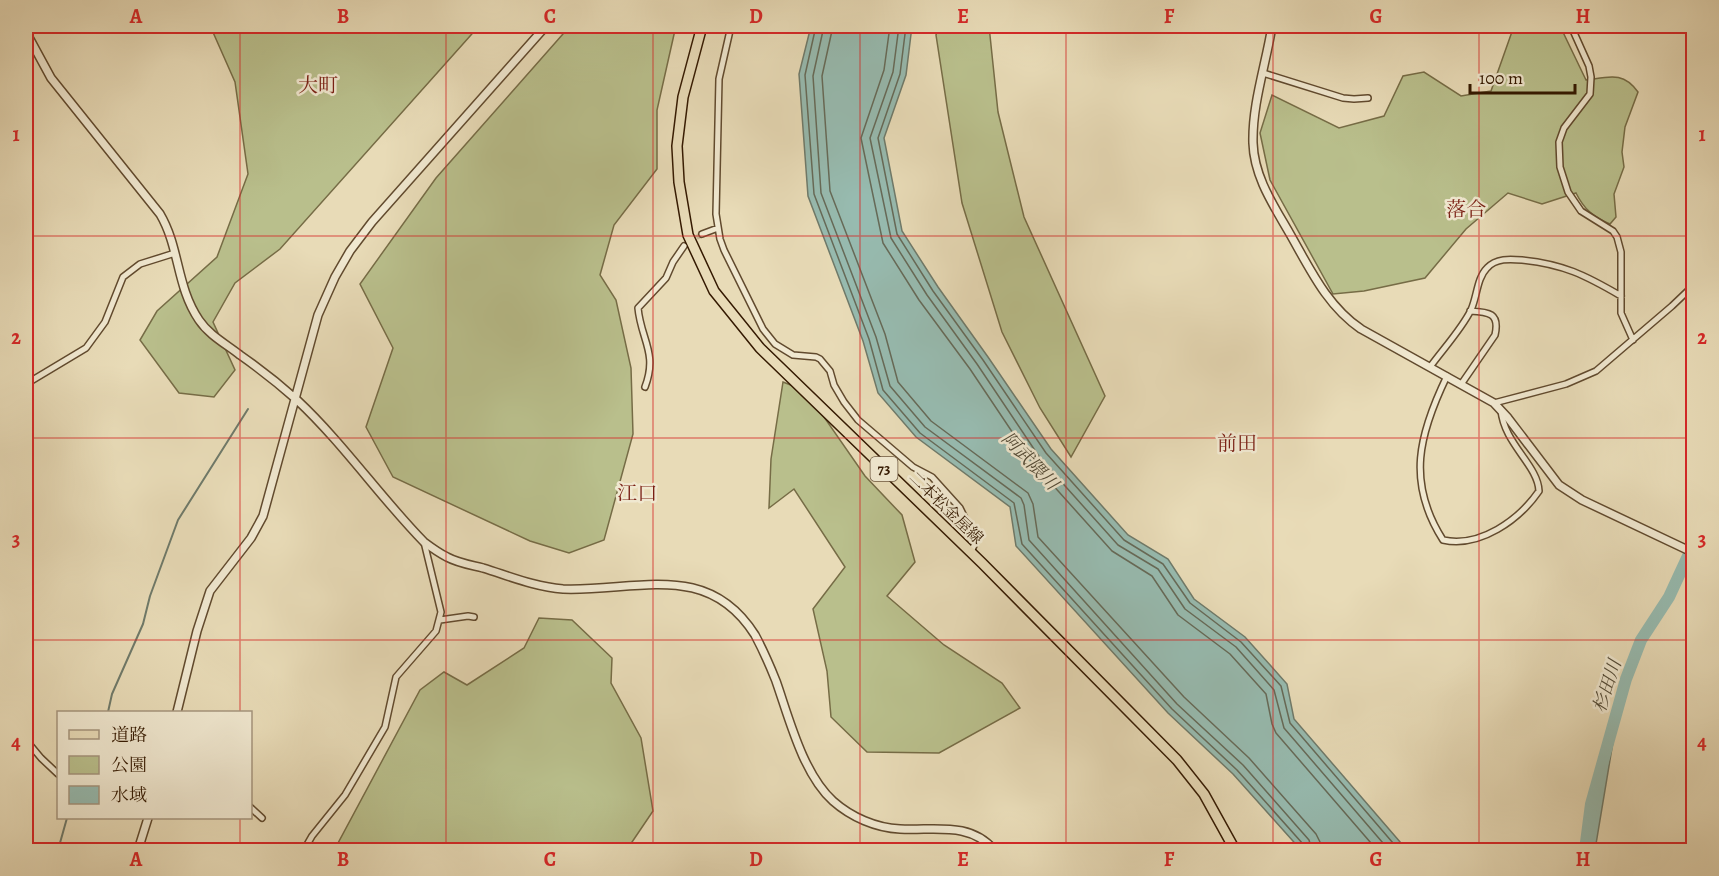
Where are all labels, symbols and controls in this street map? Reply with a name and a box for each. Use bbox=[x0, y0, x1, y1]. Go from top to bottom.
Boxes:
text: A bbox=[129, 3, 143, 30]
text: B bbox=[337, 3, 349, 30]
text: C bbox=[544, 3, 556, 30]
text: D bbox=[749, 3, 763, 30]
text: E bbox=[957, 3, 969, 30]
text: F bbox=[1164, 3, 1175, 30]
text: G bbox=[1369, 3, 1383, 30]
text: H bbox=[1576, 3, 1591, 30]
scale bar bbox=[1470, 57, 1575, 95]
text: 100 m bbox=[1479, 66, 1523, 90]
district label: 大町 bbox=[298, 72, 338, 99]
text: 1 bbox=[12, 121, 20, 148]
text: 1 bbox=[1698, 121, 1706, 148]
district label: 落合 bbox=[1446, 196, 1486, 223]
text: 2 bbox=[11, 324, 21, 351]
text: 2 bbox=[1697, 324, 1707, 351]
water label: 阿武隈川 bbox=[996, 427, 1065, 497]
district label: 前田 bbox=[1217, 430, 1257, 457]
road number: 73 bbox=[870, 457, 898, 481]
street label: 二本松金屋線 bbox=[904, 467, 988, 549]
district label: 江口 bbox=[617, 480, 657, 507]
text: 3 bbox=[12, 526, 20, 553]
text: 3 bbox=[1698, 526, 1706, 553]
water label: 杉田川 bbox=[1587, 655, 1627, 715]
legend bbox=[57, 711, 252, 819]
text: 道路 bbox=[111, 723, 147, 747]
text: 4 bbox=[11, 729, 21, 756]
text: 4 bbox=[1697, 729, 1707, 756]
text: 公園 bbox=[111, 753, 147, 777]
text: 水域 bbox=[111, 783, 147, 807]
text: A bbox=[129, 846, 143, 873]
text: B bbox=[337, 846, 349, 873]
text: C bbox=[544, 846, 556, 873]
text: D bbox=[749, 846, 763, 873]
text: E bbox=[957, 846, 969, 873]
text: F bbox=[1164, 846, 1175, 873]
text: G bbox=[1369, 846, 1383, 873]
text: H bbox=[1576, 846, 1591, 873]

